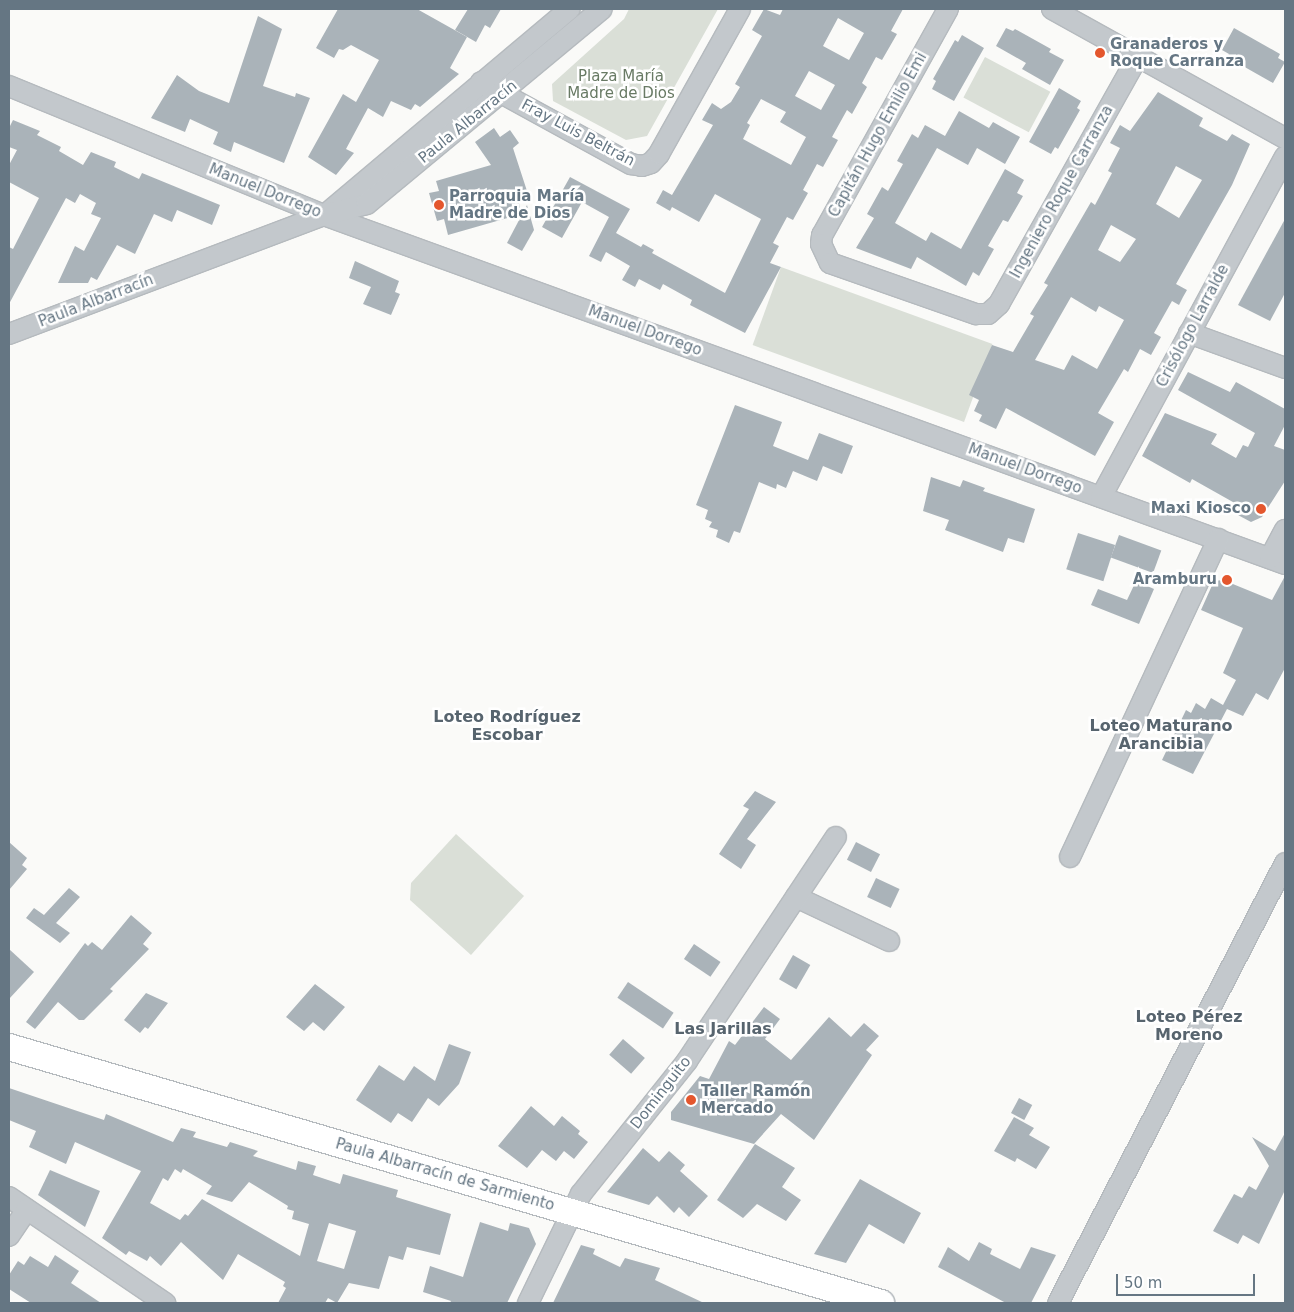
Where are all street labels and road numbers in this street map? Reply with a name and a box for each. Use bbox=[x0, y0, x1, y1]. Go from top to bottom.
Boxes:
street label: Capitán Hugo Emilio Emi bbox=[825, 49, 931, 221]
street label: Paula Albarracín bbox=[415, 77, 521, 167]
street label: Fray Luis Beltrán bbox=[518, 96, 638, 170]
street label: Ingeniero Roque Carranza bbox=[1007, 102, 1117, 282]
street label: Manuel Dorrego bbox=[206, 160, 324, 222]
street label: Crisólogo Larralde bbox=[1153, 262, 1233, 390]
street label: Paula Albarracín bbox=[36, 271, 156, 331]
street label: Manuel Dorrego bbox=[586, 302, 704, 360]
street label: Manuel Dorrego bbox=[966, 440, 1084, 498]
street label: Dominguito bbox=[627, 1053, 695, 1133]
street label: Paula Albarracín de Sarmiento bbox=[333, 1135, 557, 1215]

